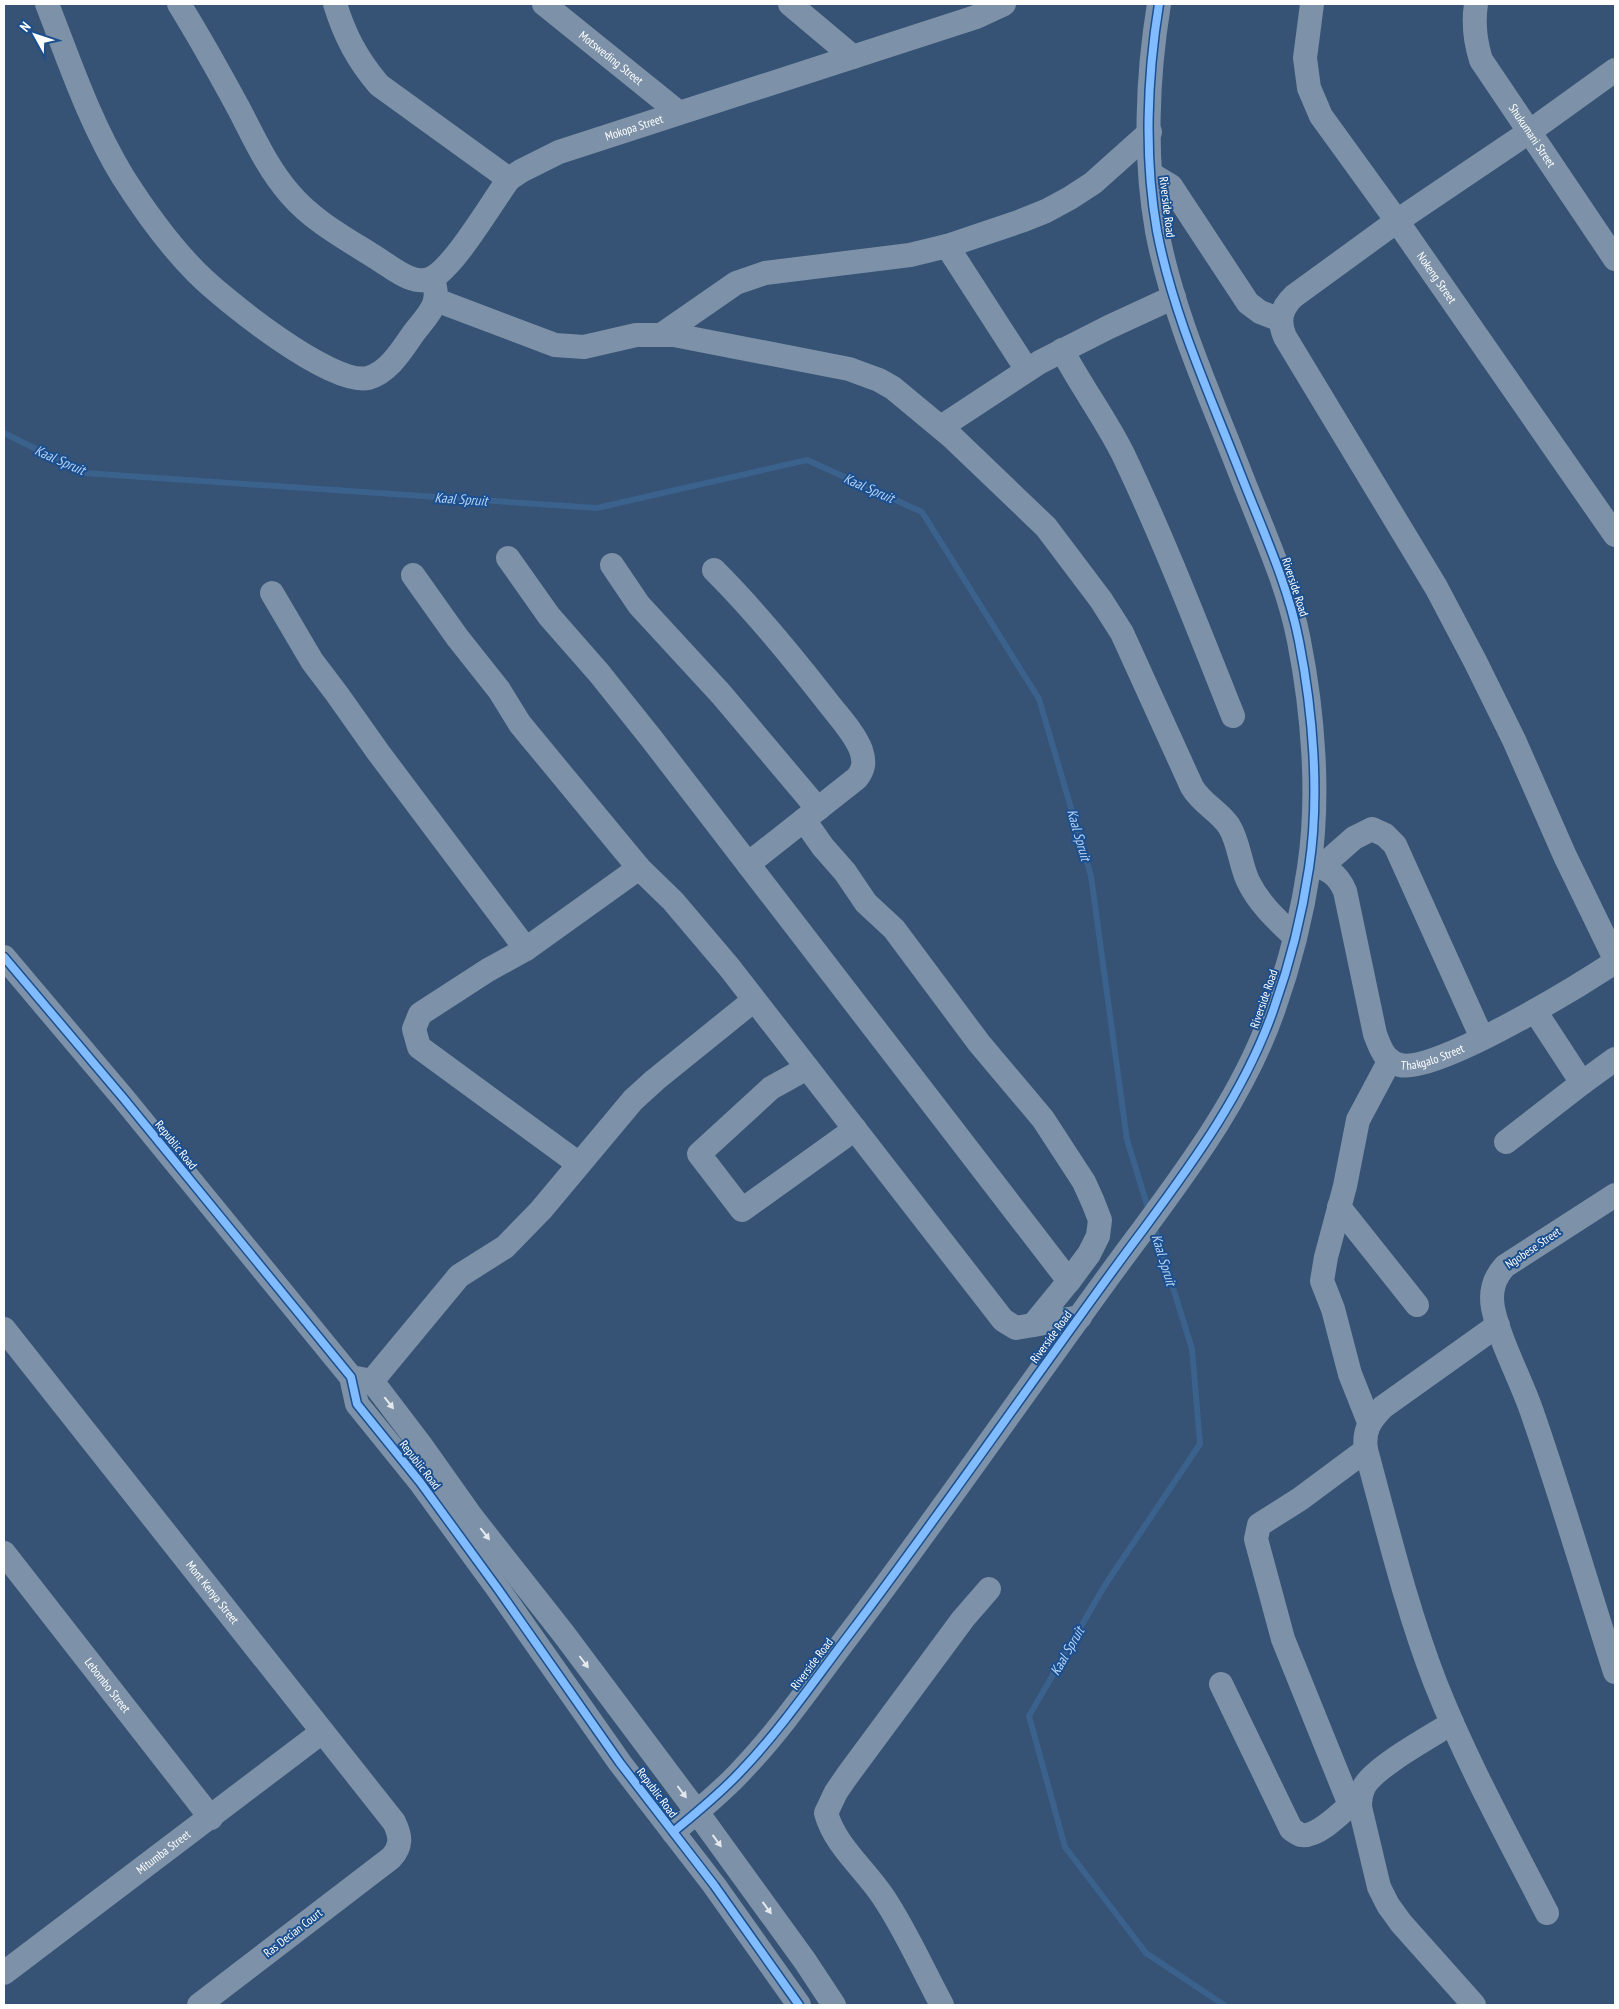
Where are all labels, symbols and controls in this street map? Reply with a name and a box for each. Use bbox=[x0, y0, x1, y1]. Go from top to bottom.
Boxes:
north arrow bbox=[10, 10, 60, 60]
text: N bbox=[16, 18, 34, 35]
street label: Motsweding Street bbox=[576, 27, 647, 88]
street label: Shukumani Street bbox=[1506, 101, 1560, 171]
street label: Mokopa Street bbox=[603, 111, 665, 144]
street label: Riverside Road bbox=[1156, 176, 1179, 238]
street label: Nokeng Street bbox=[1414, 249, 1460, 307]
water label: Kaal Spruit bbox=[32, 441, 90, 480]
water label: Kaal Spruit bbox=[841, 469, 899, 508]
water label: Kaal Spruit bbox=[434, 488, 490, 510]
street label: Riverside Road bbox=[1279, 555, 1312, 618]
water label: Kaal Spruit bbox=[1063, 807, 1096, 865]
street label: Riverside Road bbox=[1246, 968, 1281, 1030]
street label: Thakgalo Street bbox=[1400, 1040, 1467, 1073]
street label: Republic Road bbox=[152, 1117, 201, 1172]
street label: Ngobese Street bbox=[1502, 1223, 1564, 1272]
water label: Kaal Spruit bbox=[1148, 1232, 1181, 1290]
street label: Riverside Road bbox=[1027, 1308, 1075, 1366]
one-way arrow bbox=[383, 1396, 394, 1409]
street label: Republic Road bbox=[397, 1437, 444, 1492]
one-way arrow bbox=[479, 1527, 490, 1540]
street label: Mont Kenya Street bbox=[183, 1558, 243, 1627]
water label: Kaal Spruit bbox=[1046, 1622, 1089, 1678]
street label: Riverside Road bbox=[787, 1635, 836, 1693]
street label: Lebombo Street bbox=[82, 1655, 134, 1716]
one-way arrow bbox=[579, 1655, 590, 1668]
street label: Republic Road bbox=[634, 1765, 681, 1821]
one-way arrow bbox=[677, 1785, 687, 1799]
street label: Mitumba Street bbox=[133, 1826, 194, 1877]
one-way arrow bbox=[712, 1834, 722, 1847]
one-way arrow bbox=[762, 1901, 772, 1915]
street label: Ras Decian Court bbox=[260, 1905, 326, 1960]

